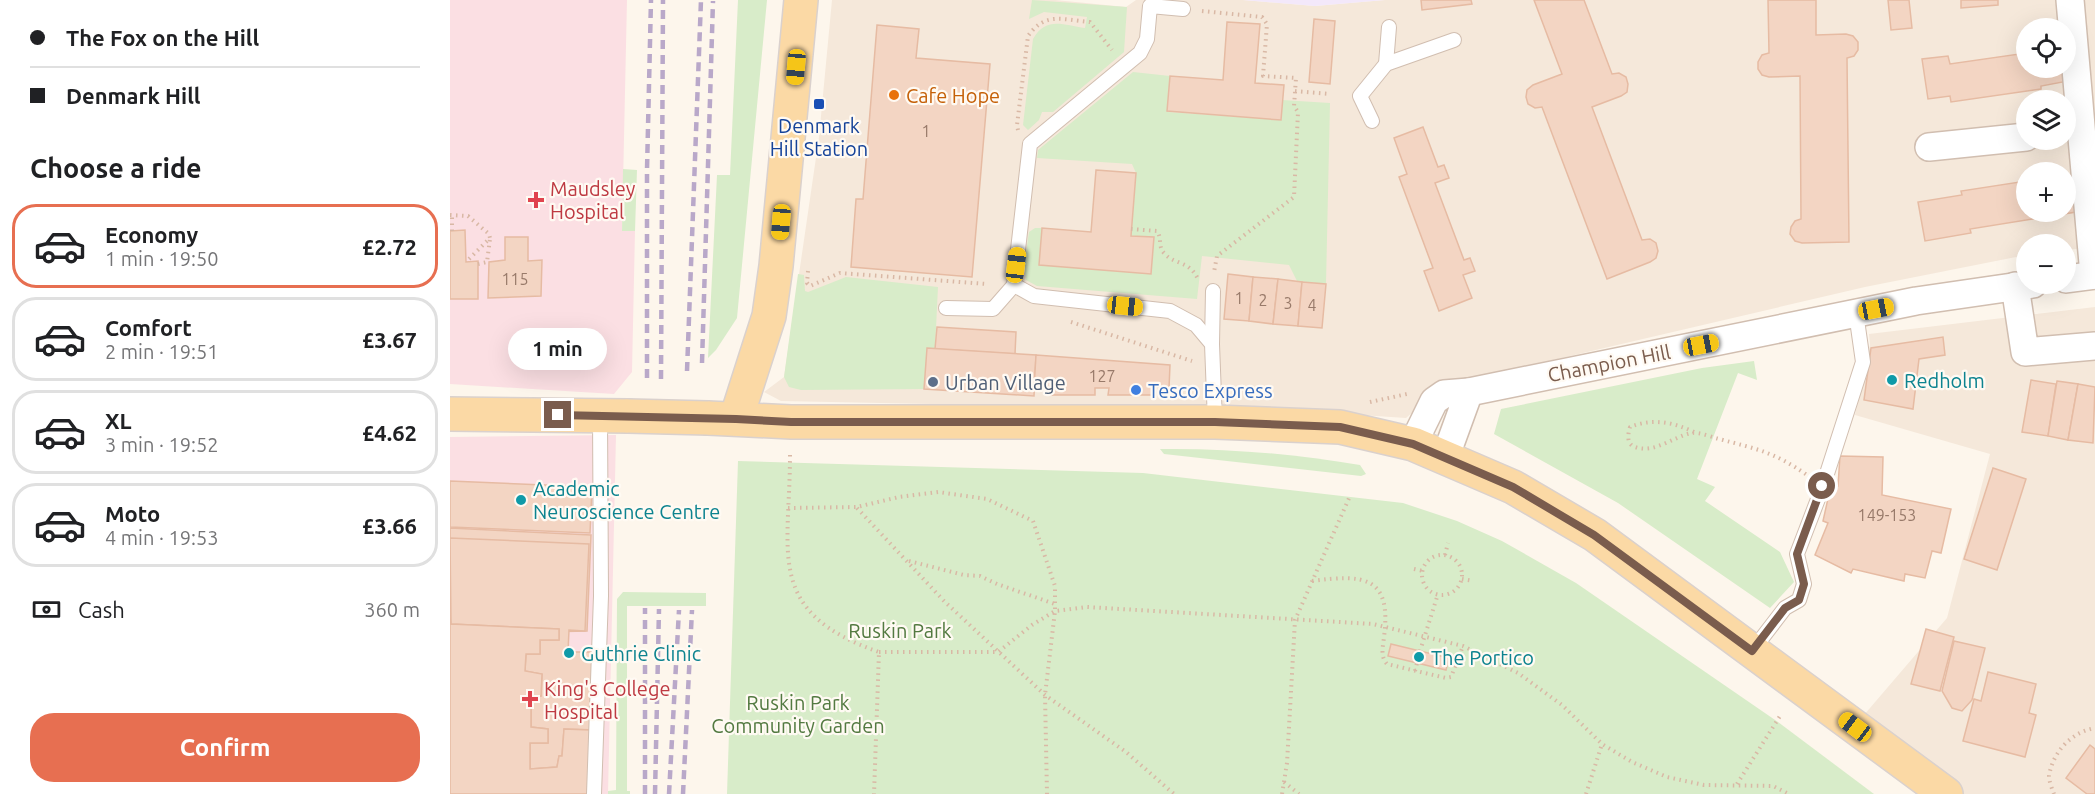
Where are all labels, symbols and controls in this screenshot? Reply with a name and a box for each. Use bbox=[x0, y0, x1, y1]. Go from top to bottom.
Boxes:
map controls bbox=[2016, 18, 2076, 294]
button: locate bbox=[2016, 18, 2076, 78]
text: The Fox on the Hill bbox=[66, 25, 259, 50]
car bbox=[785, 48, 807, 86]
text: Denmark Hill bbox=[66, 83, 201, 108]
place label: Cafe Hope bbox=[906, 84, 1000, 107]
marker: Cafe Hope bbox=[887, 88, 901, 102]
button: layers bbox=[2016, 90, 2076, 150]
marker: Denmark Hill Station bbox=[812, 97, 826, 111]
place label: Denmark Hill Station bbox=[770, 114, 868, 160]
house number: 1 bbox=[921, 122, 931, 140]
text: Choose a ride bbox=[30, 153, 202, 183]
button: + bbox=[2016, 162, 2076, 222]
place label: Maudsley Hospital bbox=[550, 177, 636, 223]
marker: Maudsley Hospital bbox=[527, 191, 545, 209]
car bbox=[770, 203, 792, 241]
icon: car bbox=[33, 219, 87, 273]
text: Economy bbox=[105, 222, 198, 247]
text: £2.72 bbox=[362, 234, 417, 259]
button: − bbox=[2016, 234, 2076, 294]
car bbox=[1005, 246, 1027, 284]
text: 1 min · 19:50 bbox=[105, 247, 219, 270]
house number: 115 bbox=[501, 270, 529, 288]
house number: 1 bbox=[1234, 289, 1244, 307]
house number: 2 bbox=[1258, 291, 1268, 309]
house number: 3 bbox=[1283, 294, 1293, 312]
car bbox=[1106, 295, 1144, 317]
house number: 4 bbox=[1307, 296, 1317, 314]
car bbox=[1857, 297, 1895, 321]
icon: car bbox=[33, 312, 87, 366]
text: Comfort bbox=[105, 315, 192, 340]
text: £3.67 bbox=[362, 327, 417, 352]
callout: 1 min bbox=[508, 328, 608, 370]
car bbox=[1682, 333, 1720, 357]
text: 1 min bbox=[532, 337, 583, 360]
text: 2 min · 19:51 bbox=[105, 340, 219, 363]
street label: Champion Hill bbox=[1546, 340, 1672, 386]
house number: 127 bbox=[1088, 367, 1116, 385]
place label: Redholm bbox=[1904, 369, 1985, 392]
place label: Urban Village bbox=[945, 371, 1066, 394]
marker: Redholm bbox=[1885, 373, 1899, 387]
marker: Urban Village bbox=[926, 375, 940, 389]
place label: Tesco Express bbox=[1148, 379, 1273, 402]
marker: Tesco Express bbox=[1129, 383, 1143, 397]
route end bbox=[544, 401, 571, 428]
icon: car bbox=[33, 405, 87, 459]
text: XL bbox=[105, 408, 132, 433]
text: £4.62 bbox=[362, 420, 417, 445]
text: 3 min · 19:52 bbox=[105, 433, 219, 456]
route start bbox=[1808, 472, 1835, 499]
place label: Academic Neuroscience Centre bbox=[533, 477, 720, 523]
marker: Academic Neuroscience Centre bbox=[514, 493, 528, 507]
icon: car bbox=[33, 498, 87, 552]
text: Moto bbox=[105, 501, 160, 526]
house number: 149-153 bbox=[1858, 506, 1916, 524]
text: £3.66 bbox=[362, 513, 417, 538]
text: 4 min · 19:53 bbox=[105, 526, 219, 549]
icon: cash bbox=[30, 593, 63, 626]
text: Cash bbox=[78, 597, 125, 622]
text: 360 m bbox=[364, 598, 420, 621]
park label: Ruskin Park bbox=[848, 619, 952, 642]
place label: Guthrie Clinic bbox=[581, 642, 701, 665]
marker: Guthrie Clinic bbox=[562, 646, 576, 660]
place label: The Portico bbox=[1431, 646, 1534, 669]
marker: The Portico bbox=[1412, 650, 1426, 664]
place label: King's College Hospital bbox=[544, 677, 670, 723]
marker: King's College Hospital bbox=[521, 690, 539, 708]
park label: Ruskin Park Community Garden bbox=[711, 691, 885, 737]
car bbox=[1835, 709, 1875, 745]
button: Confirm bbox=[30, 713, 420, 782]

